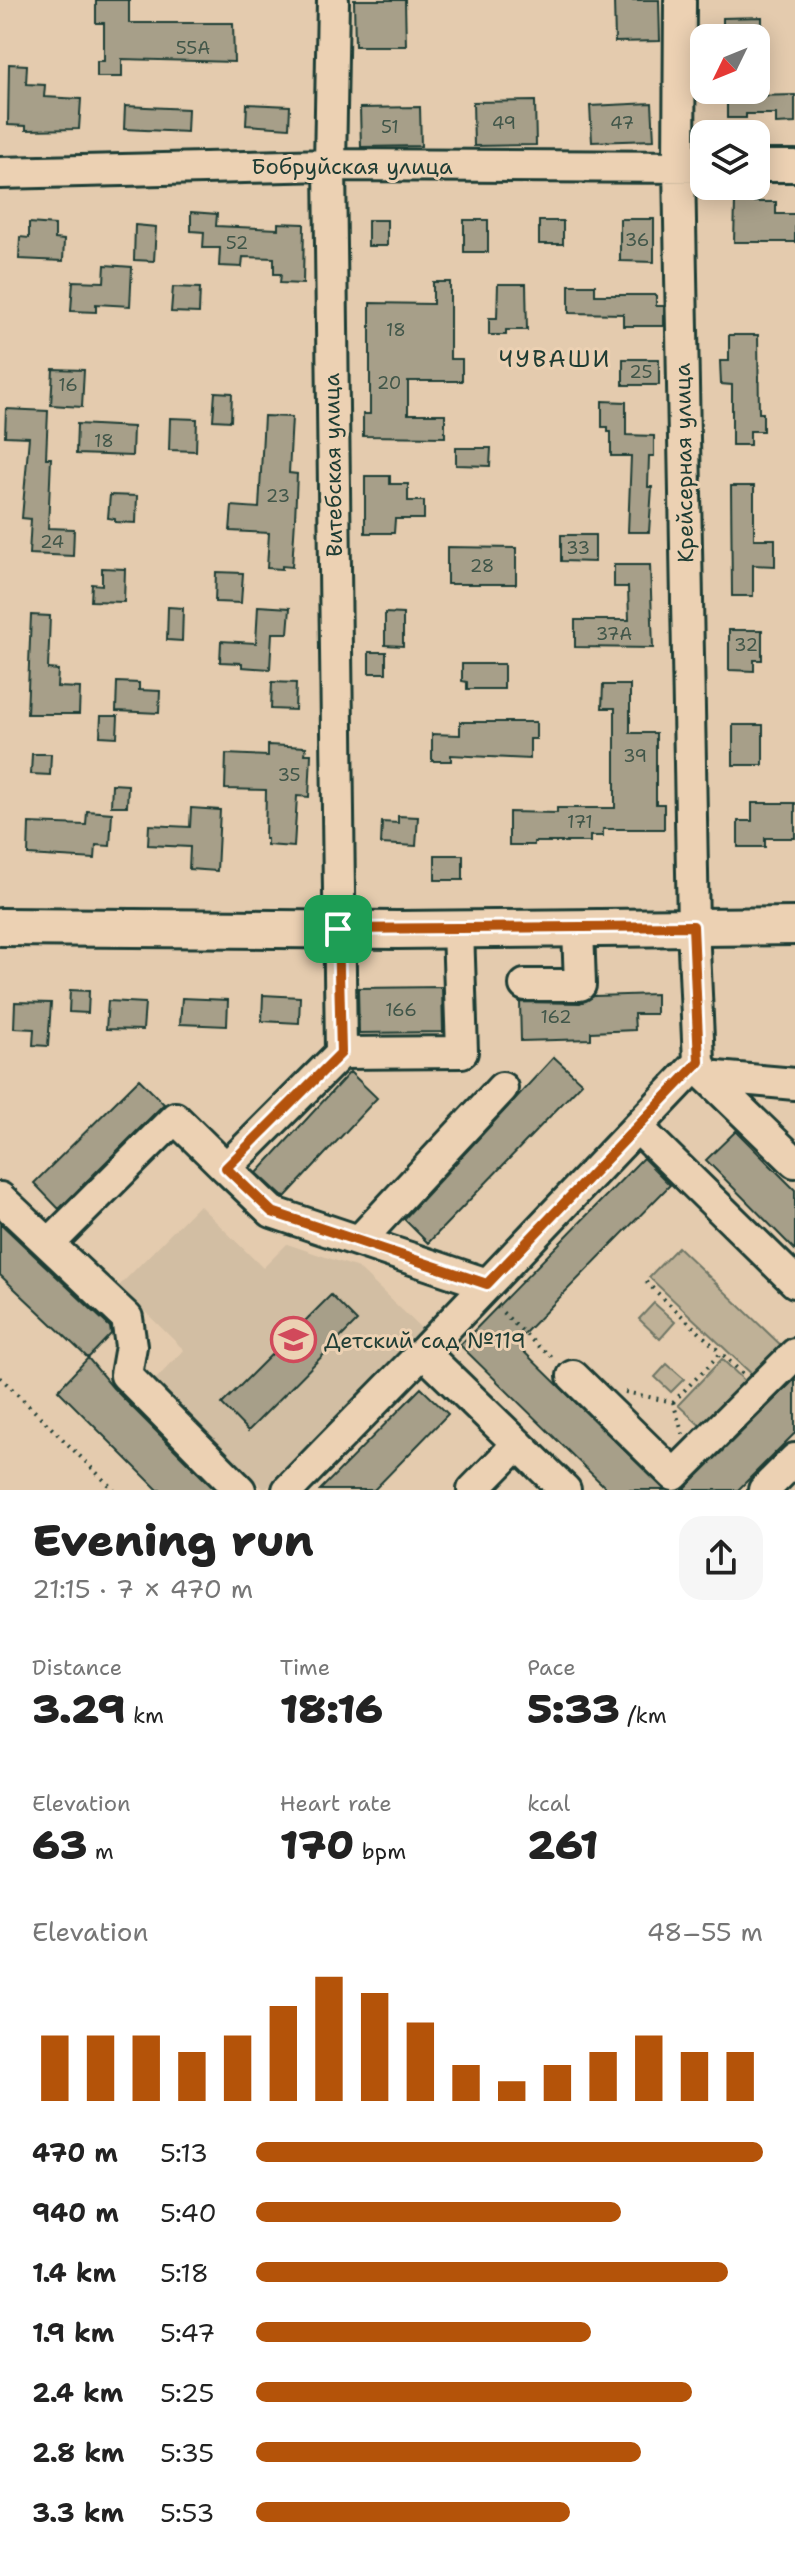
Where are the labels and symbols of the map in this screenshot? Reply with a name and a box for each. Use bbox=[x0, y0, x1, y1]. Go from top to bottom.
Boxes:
north arrow bbox=[690, 24, 770, 104]
house number: 55А bbox=[176, 36, 210, 60]
house number: 49 bbox=[492, 111, 516, 135]
house number: 47 bbox=[610, 111, 634, 135]
house number: 51 bbox=[381, 115, 399, 139]
street label: Бобруйская улица bbox=[251, 152, 453, 181]
house number: 36 bbox=[625, 228, 649, 252]
house number: 52 bbox=[226, 231, 248, 255]
house number: 18 bbox=[386, 318, 406, 342]
district label: ЧУВАШИ bbox=[498, 343, 612, 375]
house number: 25 bbox=[629, 360, 653, 384]
street label: Крейсерная улица bbox=[668, 362, 700, 563]
house number: 20 bbox=[377, 371, 401, 395]
street label: Витебская улица bbox=[317, 372, 349, 557]
house number: 16 bbox=[58, 373, 78, 397]
house number: 18 bbox=[94, 429, 114, 453]
house number: 23 bbox=[266, 484, 290, 508]
house number: 24 bbox=[40, 530, 64, 554]
house number: 33 bbox=[566, 536, 590, 560]
house number: 28 bbox=[470, 554, 494, 578]
house number: 37А bbox=[596, 622, 632, 646]
house number: 32 bbox=[734, 633, 758, 657]
house number: 39 bbox=[623, 744, 647, 768]
house number: 35 bbox=[277, 763, 301, 787]
house number: 171 bbox=[567, 810, 593, 834]
pin bbox=[304, 895, 372, 963]
house number: 166 bbox=[385, 998, 417, 1022]
house number: 162 bbox=[541, 1005, 571, 1029]
school or university icon: Детский сад №119 bbox=[269, 1316, 317, 1364]
place label: Детский сад №119 bbox=[324, 1326, 526, 1355]

